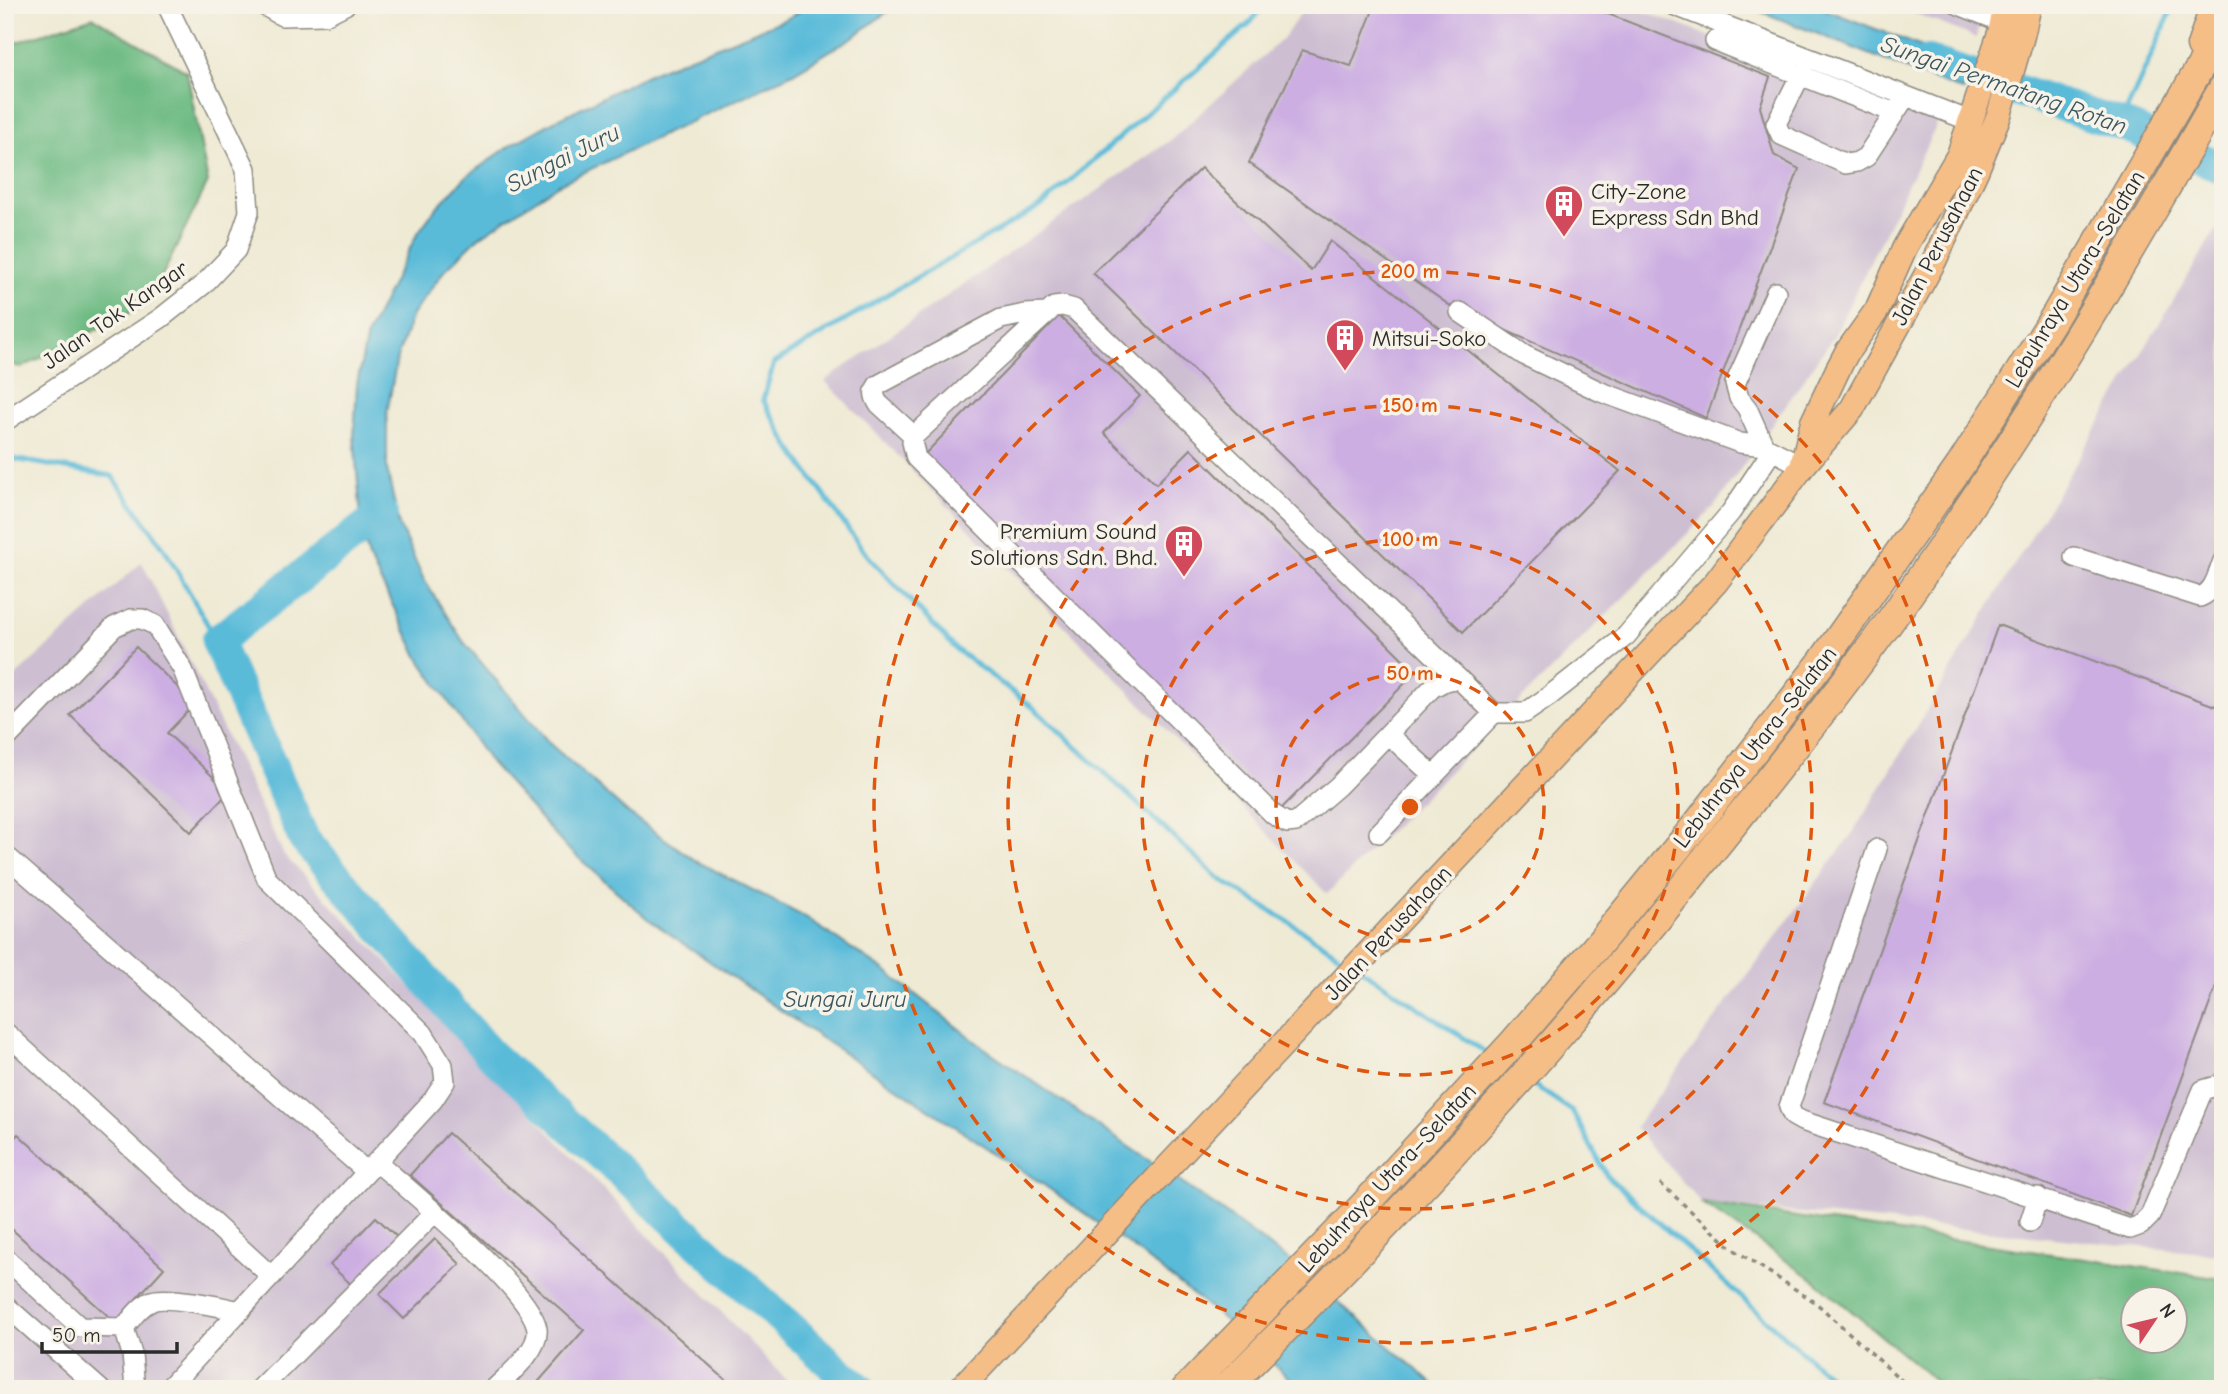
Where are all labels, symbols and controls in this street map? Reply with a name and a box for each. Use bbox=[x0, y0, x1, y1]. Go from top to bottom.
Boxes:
water label: Sungai Permatang Rotan bbox=[1878, 30, 2130, 140]
water label: Sungai Juru bbox=[502, 118, 624, 198]
street label: Jalan Perusahaan bbox=[1885, 162, 1989, 330]
street label: Lebuhraya Utara–Selatan bbox=[1999, 165, 2151, 393]
place label: City-Zone Express Sdn Bhd bbox=[1591, 178, 1759, 231]
building icon: City-Zone Express Sdn Bhd bbox=[1543, 183, 1585, 238]
street label: Jalan Tok Kangar bbox=[37, 254, 194, 375]
text: 200 m bbox=[1381, 259, 1439, 283]
building icon: Mitsui-Soko bbox=[1324, 317, 1366, 372]
place label: Mitsui-Soko bbox=[1372, 325, 1487, 352]
text: 150 m bbox=[1382, 393, 1438, 417]
place label: Premium Sound Solutions Sdn. Bhd. bbox=[970, 518, 1157, 571]
building icon: Premium Sound Solutions Sdn. Bhd. bbox=[1163, 523, 1205, 578]
text: 100 m bbox=[1382, 527, 1438, 551]
street label: Lebuhraya Utara–Selatan bbox=[1668, 641, 1842, 853]
text: 50 m bbox=[1386, 661, 1434, 685]
centre of rings bbox=[1398, 795, 1422, 819]
street label: Jalan Perusahaan bbox=[1319, 860, 1457, 1006]
water label: Sungai Juru bbox=[784, 985, 906, 1013]
street label: Lebuhraya Utara–Selatan bbox=[1292, 1078, 1482, 1278]
north arrow bbox=[2120, 1286, 2190, 1356]
text: N bbox=[2155, 1299, 2180, 1322]
scale bar bbox=[42, 1310, 177, 1354]
text: 50 m bbox=[52, 1323, 101, 1347]

